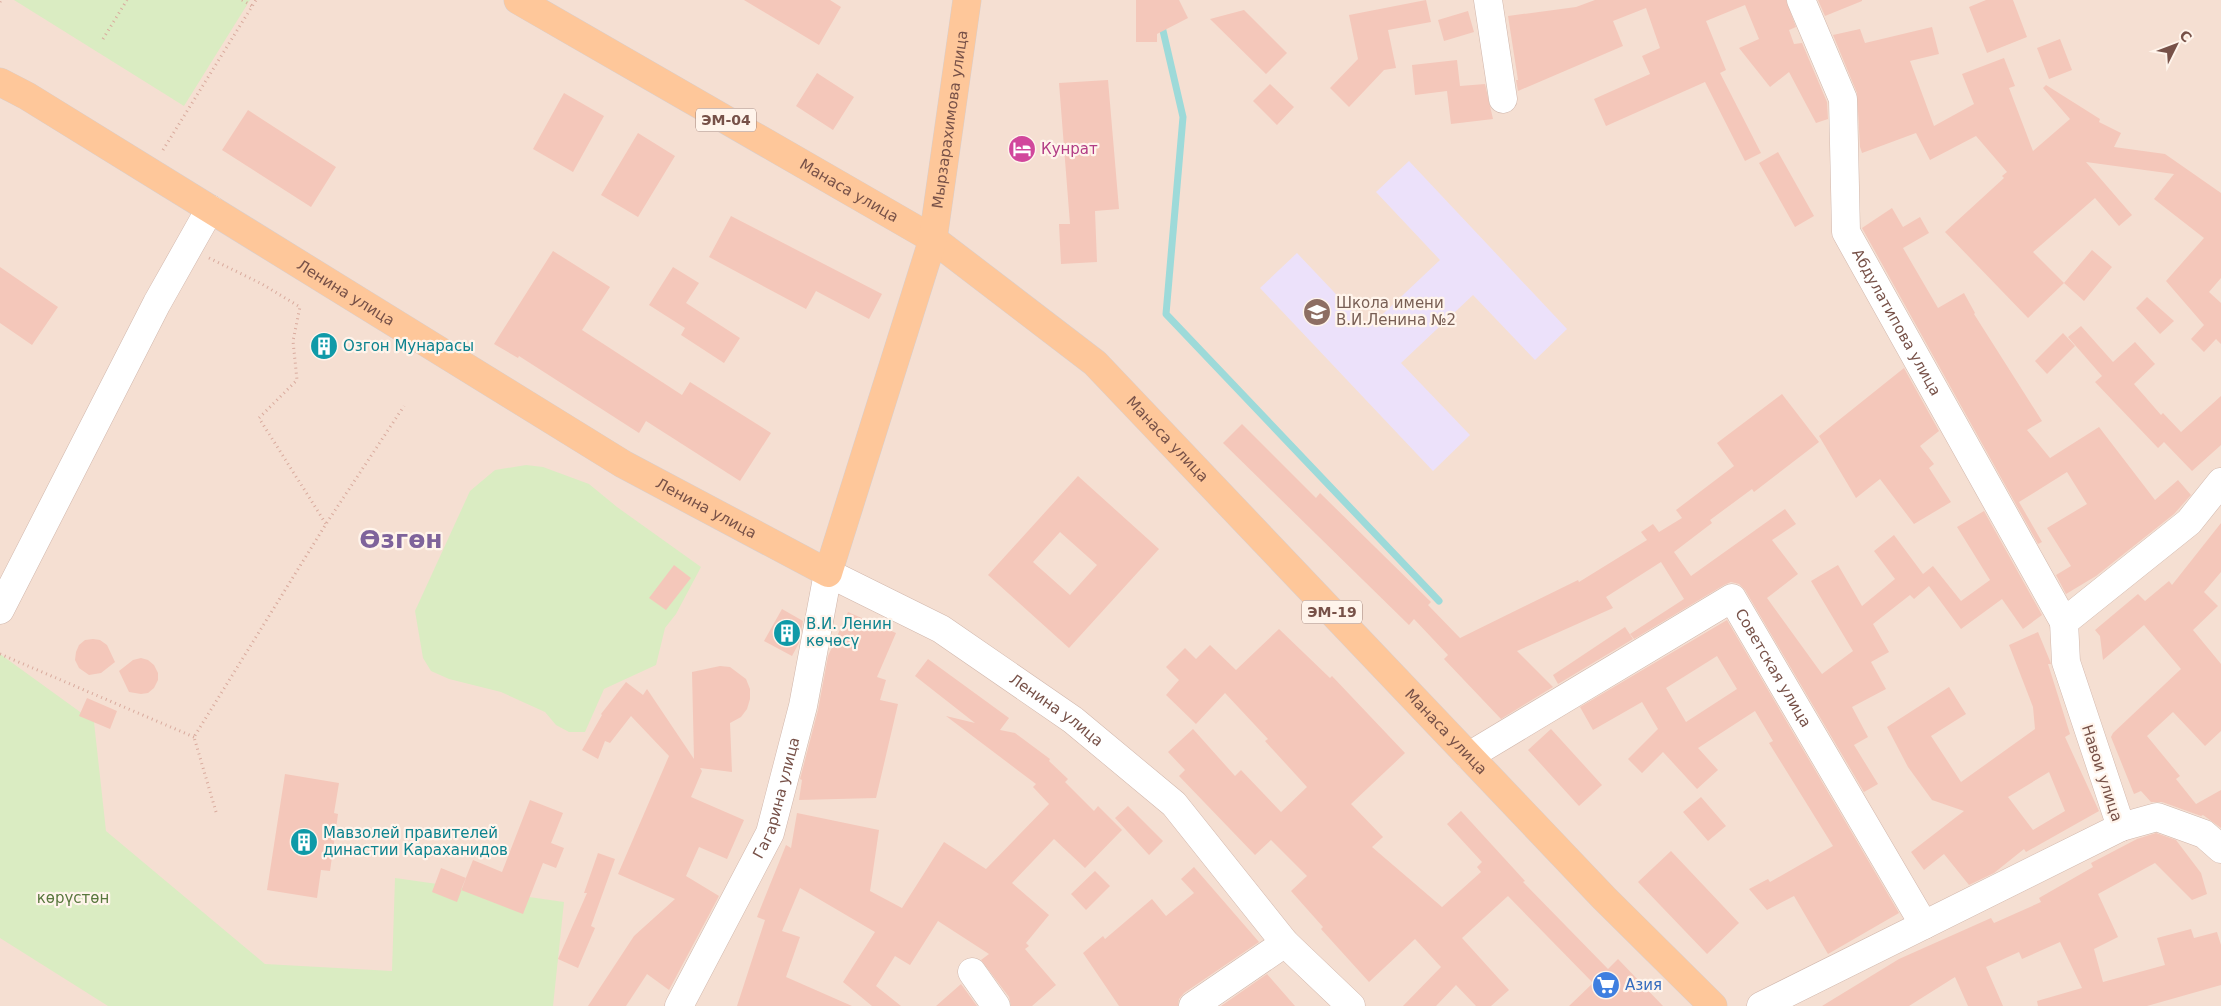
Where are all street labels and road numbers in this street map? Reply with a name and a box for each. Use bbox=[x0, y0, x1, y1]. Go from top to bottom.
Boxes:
street label: Мырзарахимова улица bbox=[928, 29, 972, 210]
road number: ЭМ-04 bbox=[696, 108, 756, 132]
street label: Манаса улица bbox=[796, 155, 902, 226]
street label: Абдулатипова улица bbox=[1848, 246, 1945, 399]
street label: Ленина улица bbox=[294, 256, 398, 330]
street label: Манаса улица bbox=[1123, 393, 1212, 486]
street label: Ленина улица bbox=[653, 474, 760, 542]
road number: ЭМ-19 bbox=[1302, 600, 1362, 624]
street label: Советская улица bbox=[1731, 605, 1815, 731]
street label: Ленина улица bbox=[1006, 670, 1107, 750]
street label: Манаса улица bbox=[1401, 685, 1491, 778]
street label: Навои улица bbox=[2078, 722, 2126, 824]
street label: Гагарина улица bbox=[749, 735, 804, 862]

